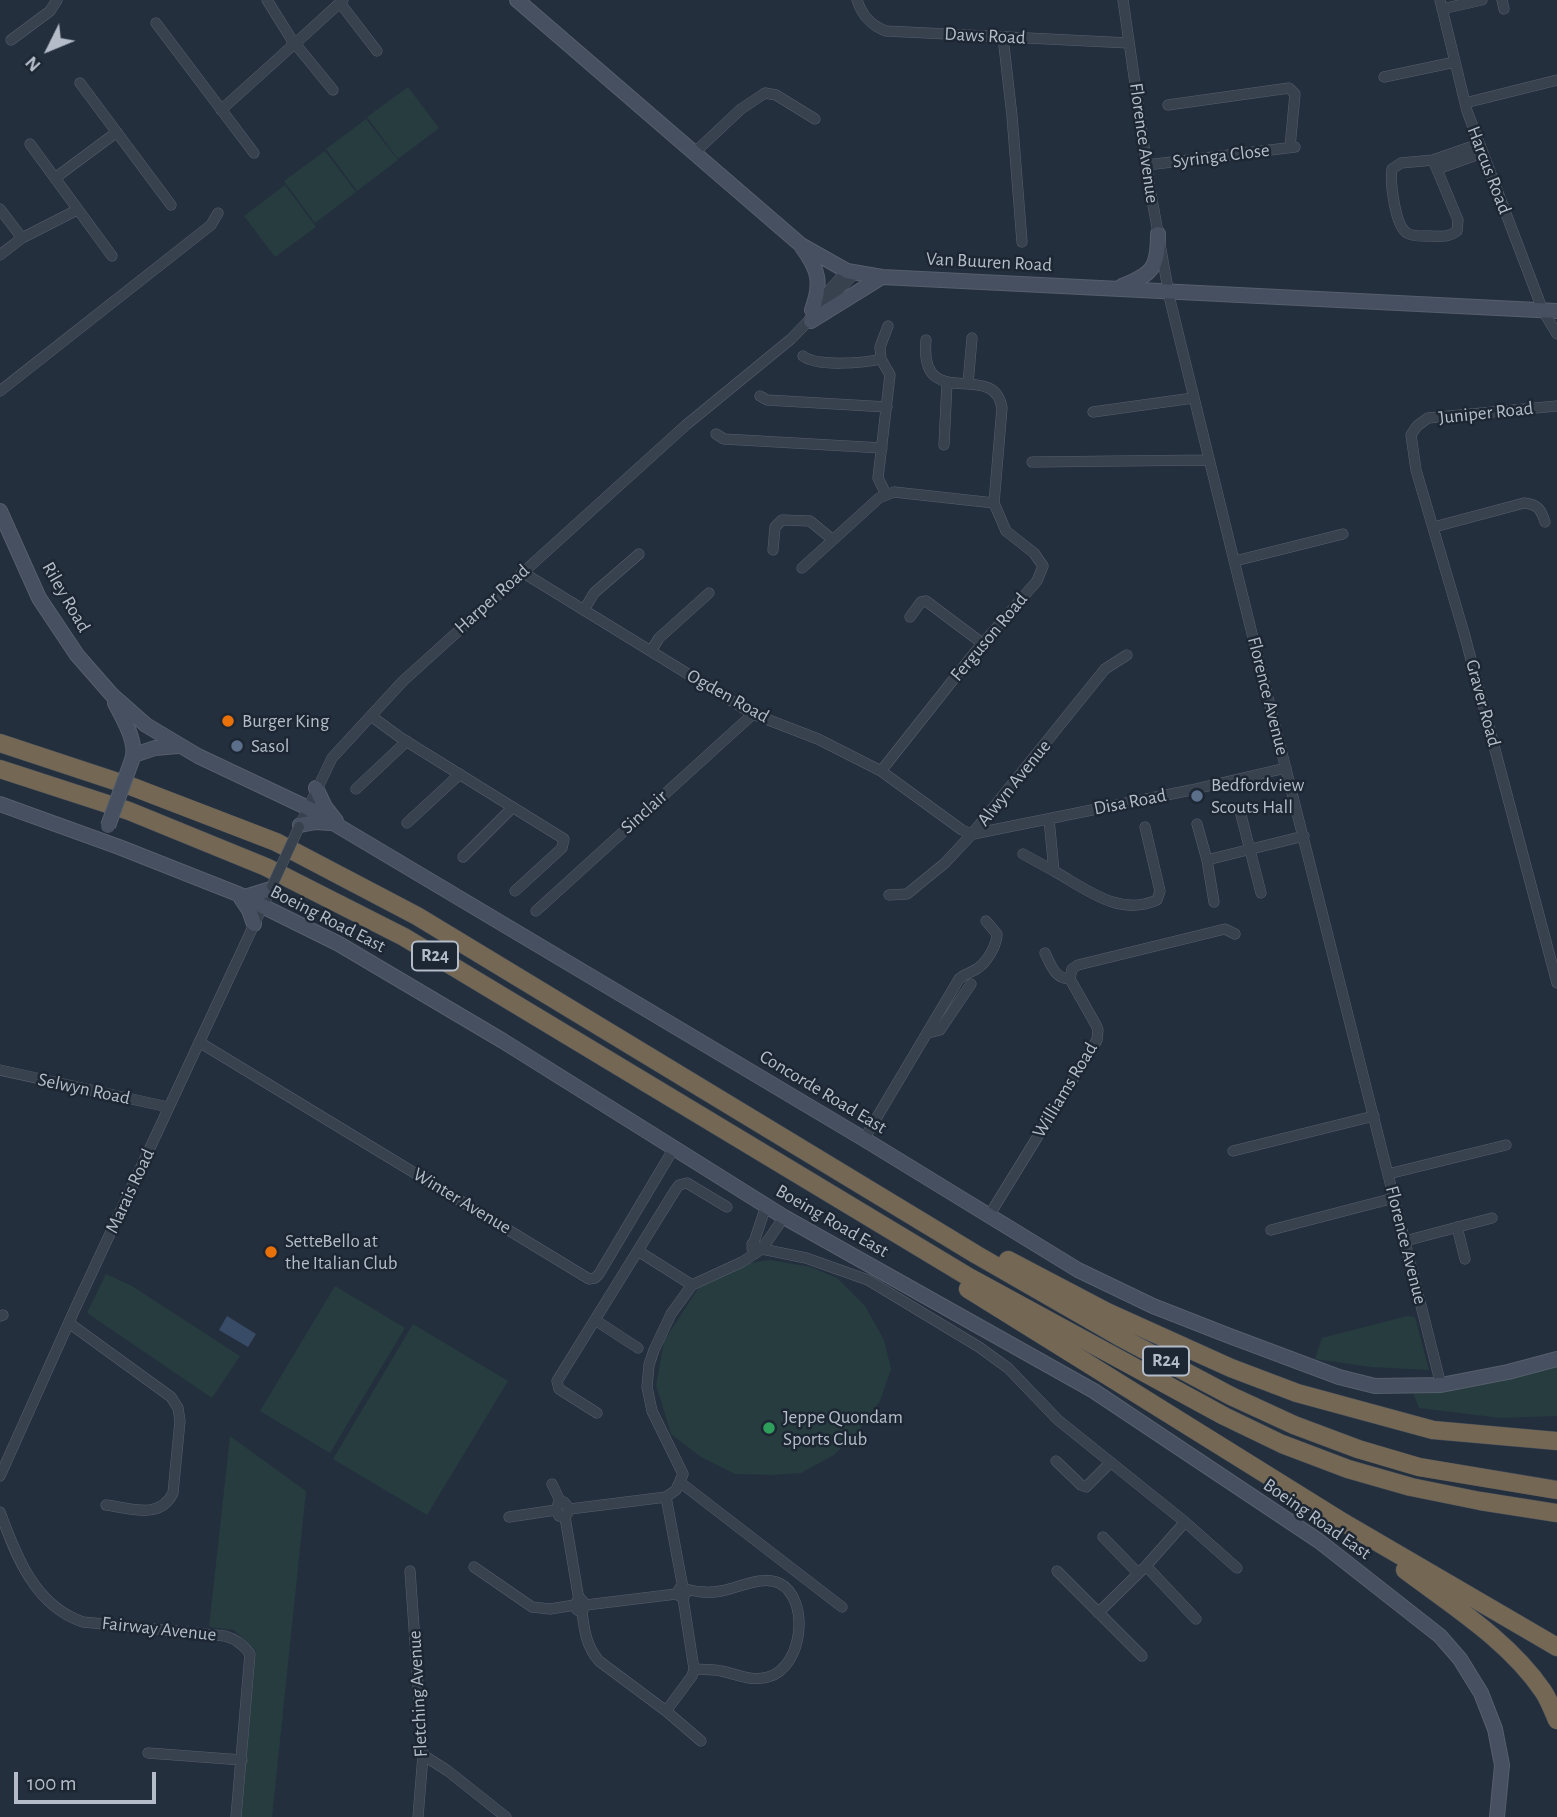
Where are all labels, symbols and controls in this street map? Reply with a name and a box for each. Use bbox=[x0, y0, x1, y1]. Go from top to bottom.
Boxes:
north arrow bbox=[14, 14, 84, 84]
street label: Daws Road bbox=[944, 22, 1026, 50]
text: N bbox=[22, 52, 45, 75]
street label: Florence Avenue bbox=[1124, 81, 1164, 205]
street label: Harcus Road bbox=[1462, 123, 1516, 217]
street label: Syringa Close bbox=[1171, 139, 1271, 173]
street label: Van Buuren Road bbox=[925, 247, 1053, 277]
street label: Juniper Road bbox=[1438, 397, 1534, 429]
street label: Riley Road bbox=[37, 558, 95, 636]
street label: Harper Road bbox=[450, 559, 534, 639]
street label: Ferguson Road bbox=[945, 588, 1033, 686]
street label: Florence Avenue bbox=[1242, 634, 1294, 758]
street label: Graver Road bbox=[1460, 657, 1506, 749]
street label: Ogden Road bbox=[683, 664, 773, 728]
place label: Burger King bbox=[242, 710, 329, 732]
marker: Burger King bbox=[220, 713, 236, 729]
place label: Sasol bbox=[251, 735, 289, 757]
street label: Alwyn Avenue bbox=[972, 735, 1056, 831]
marker: Sasol bbox=[229, 738, 245, 754]
place label: Bedfordview Scouts Hall bbox=[1211, 774, 1304, 818]
street label: Disa Road bbox=[1092, 784, 1168, 820]
street label: Sinclair bbox=[616, 785, 672, 839]
marker: Bedfordview Scouts Hall bbox=[1189, 788, 1205, 804]
street label: Boeing Road East bbox=[266, 880, 390, 958]
road number: R24 bbox=[412, 942, 458, 971]
street label: Williams Road bbox=[1028, 1038, 1102, 1142]
street label: Concorde Road East bbox=[755, 1045, 891, 1139]
street label: Selwyn Road bbox=[36, 1068, 132, 1110]
street label: Marais Road bbox=[101, 1145, 159, 1237]
street label: Winter Avenue bbox=[409, 1163, 515, 1239]
street label: Boeing Road East bbox=[772, 1180, 892, 1262]
street label: Florence Avenue bbox=[1380, 1183, 1432, 1307]
place label: SetteBello at the Italian Club bbox=[285, 1230, 397, 1274]
marker: SetteBello at the Italian Club bbox=[263, 1244, 279, 1260]
road number: R24 bbox=[1143, 1346, 1189, 1376]
place label: Jeppe Quondam Sports Club bbox=[783, 1406, 903, 1450]
marker: Jeppe Quondam Sports Club bbox=[761, 1420, 777, 1436]
street label: Boeing Road East bbox=[1259, 1473, 1375, 1565]
street label: Fairway Avenue bbox=[101, 1612, 217, 1646]
street label: Fletching Avenue bbox=[403, 1630, 433, 1758]
scale bar bbox=[18, 1758, 159, 1802]
text: 100 m bbox=[27, 1773, 77, 1794]

